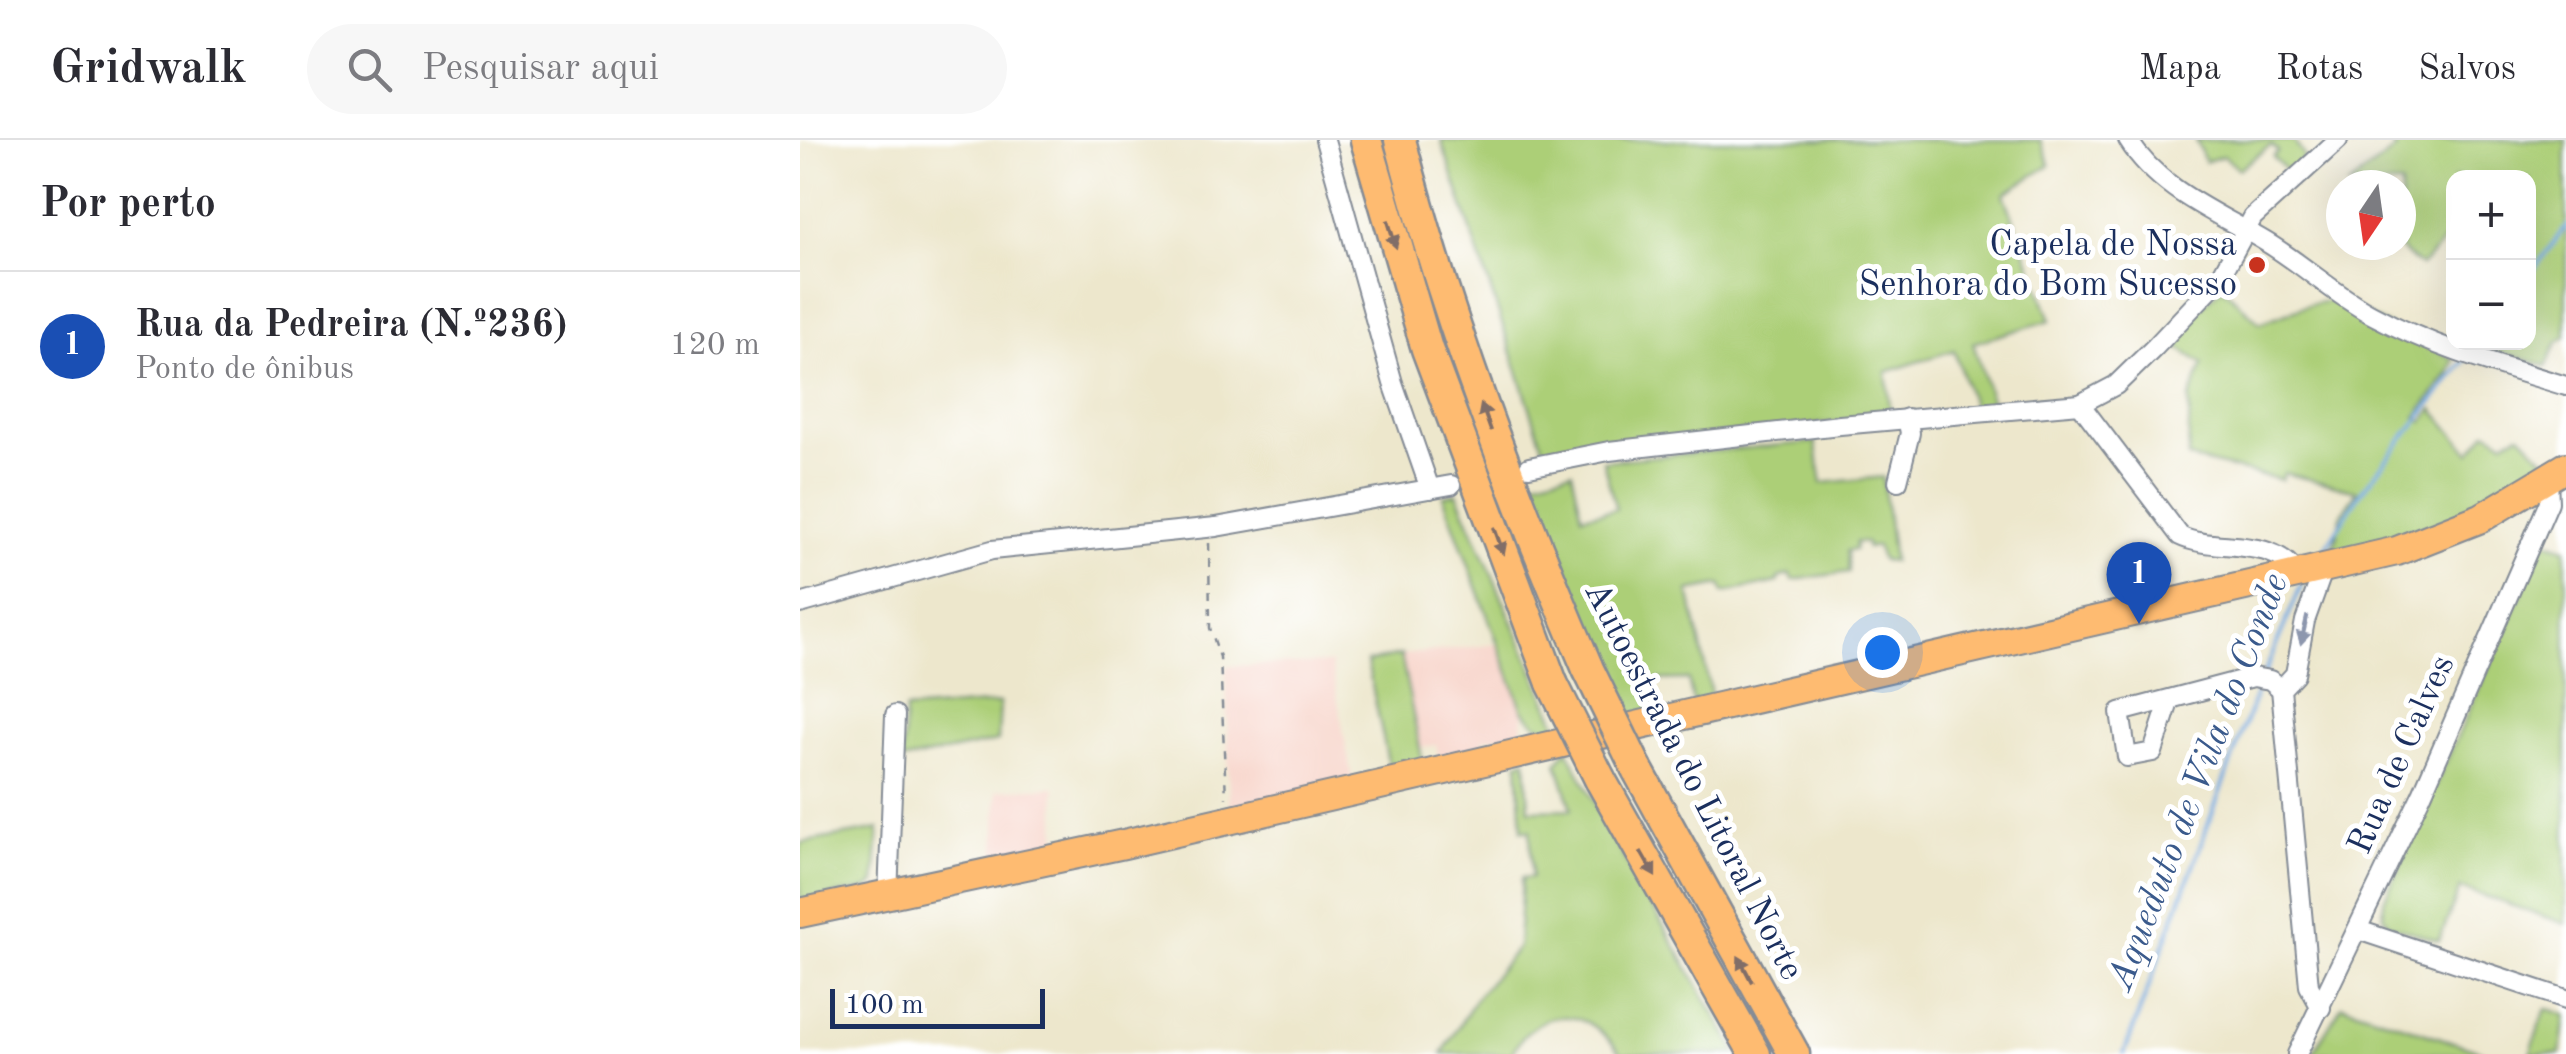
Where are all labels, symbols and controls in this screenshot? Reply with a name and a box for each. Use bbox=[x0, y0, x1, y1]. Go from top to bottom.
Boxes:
search box bbox=[307, 24, 1007, 114]
icon: search bbox=[342, 42, 397, 97]
text: Gridwalk bbox=[50, 45, 247, 93]
text: Pesquisar aqui bbox=[422, 50, 659, 88]
text: Mapa bbox=[2139, 52, 2221, 87]
text: Rotas bbox=[2276, 52, 2363, 87]
text: Salvos bbox=[2418, 52, 2516, 87]
north arrow bbox=[2326, 170, 2416, 260]
map controls bbox=[2446, 170, 2536, 350]
button: + bbox=[2446, 170, 2536, 260]
text: Por perto bbox=[40, 184, 216, 226]
one-way arrow bbox=[1385, 219, 1400, 249]
place label: Capela de Nossa Senhora do Bom Sucesso bbox=[1858, 228, 2237, 303]
marker: Capela de Nossa Senhora do Bom Sucesso bbox=[2246, 254, 2268, 276]
button: − bbox=[2446, 260, 2536, 350]
text: Rua da Pedreira (N.º236) bbox=[135, 307, 568, 345]
text: 1 bbox=[63, 330, 82, 362]
text: 120 m bbox=[670, 330, 760, 362]
text: Ponto de ônibus bbox=[135, 354, 354, 386]
one-way arrow bbox=[1478, 401, 1493, 431]
one-way arrow bbox=[1492, 526, 1507, 556]
pin: 1 bbox=[2106, 542, 2172, 624]
water label: Aqueduto de Vila do Conde bbox=[2101, 569, 2296, 997]
street label: Autoestrada do Litoral Norte bbox=[1577, 576, 1809, 986]
one-way arrow bbox=[2296, 615, 2311, 646]
your location bbox=[1857, 627, 1908, 678]
street label: Rua de Calves bbox=[2343, 650, 2461, 860]
one-way arrow bbox=[1639, 850, 1656, 879]
one-way arrow bbox=[1737, 955, 1754, 984]
scale bar bbox=[830, 984, 1045, 1028]
text: 100 m bbox=[845, 992, 924, 1020]

